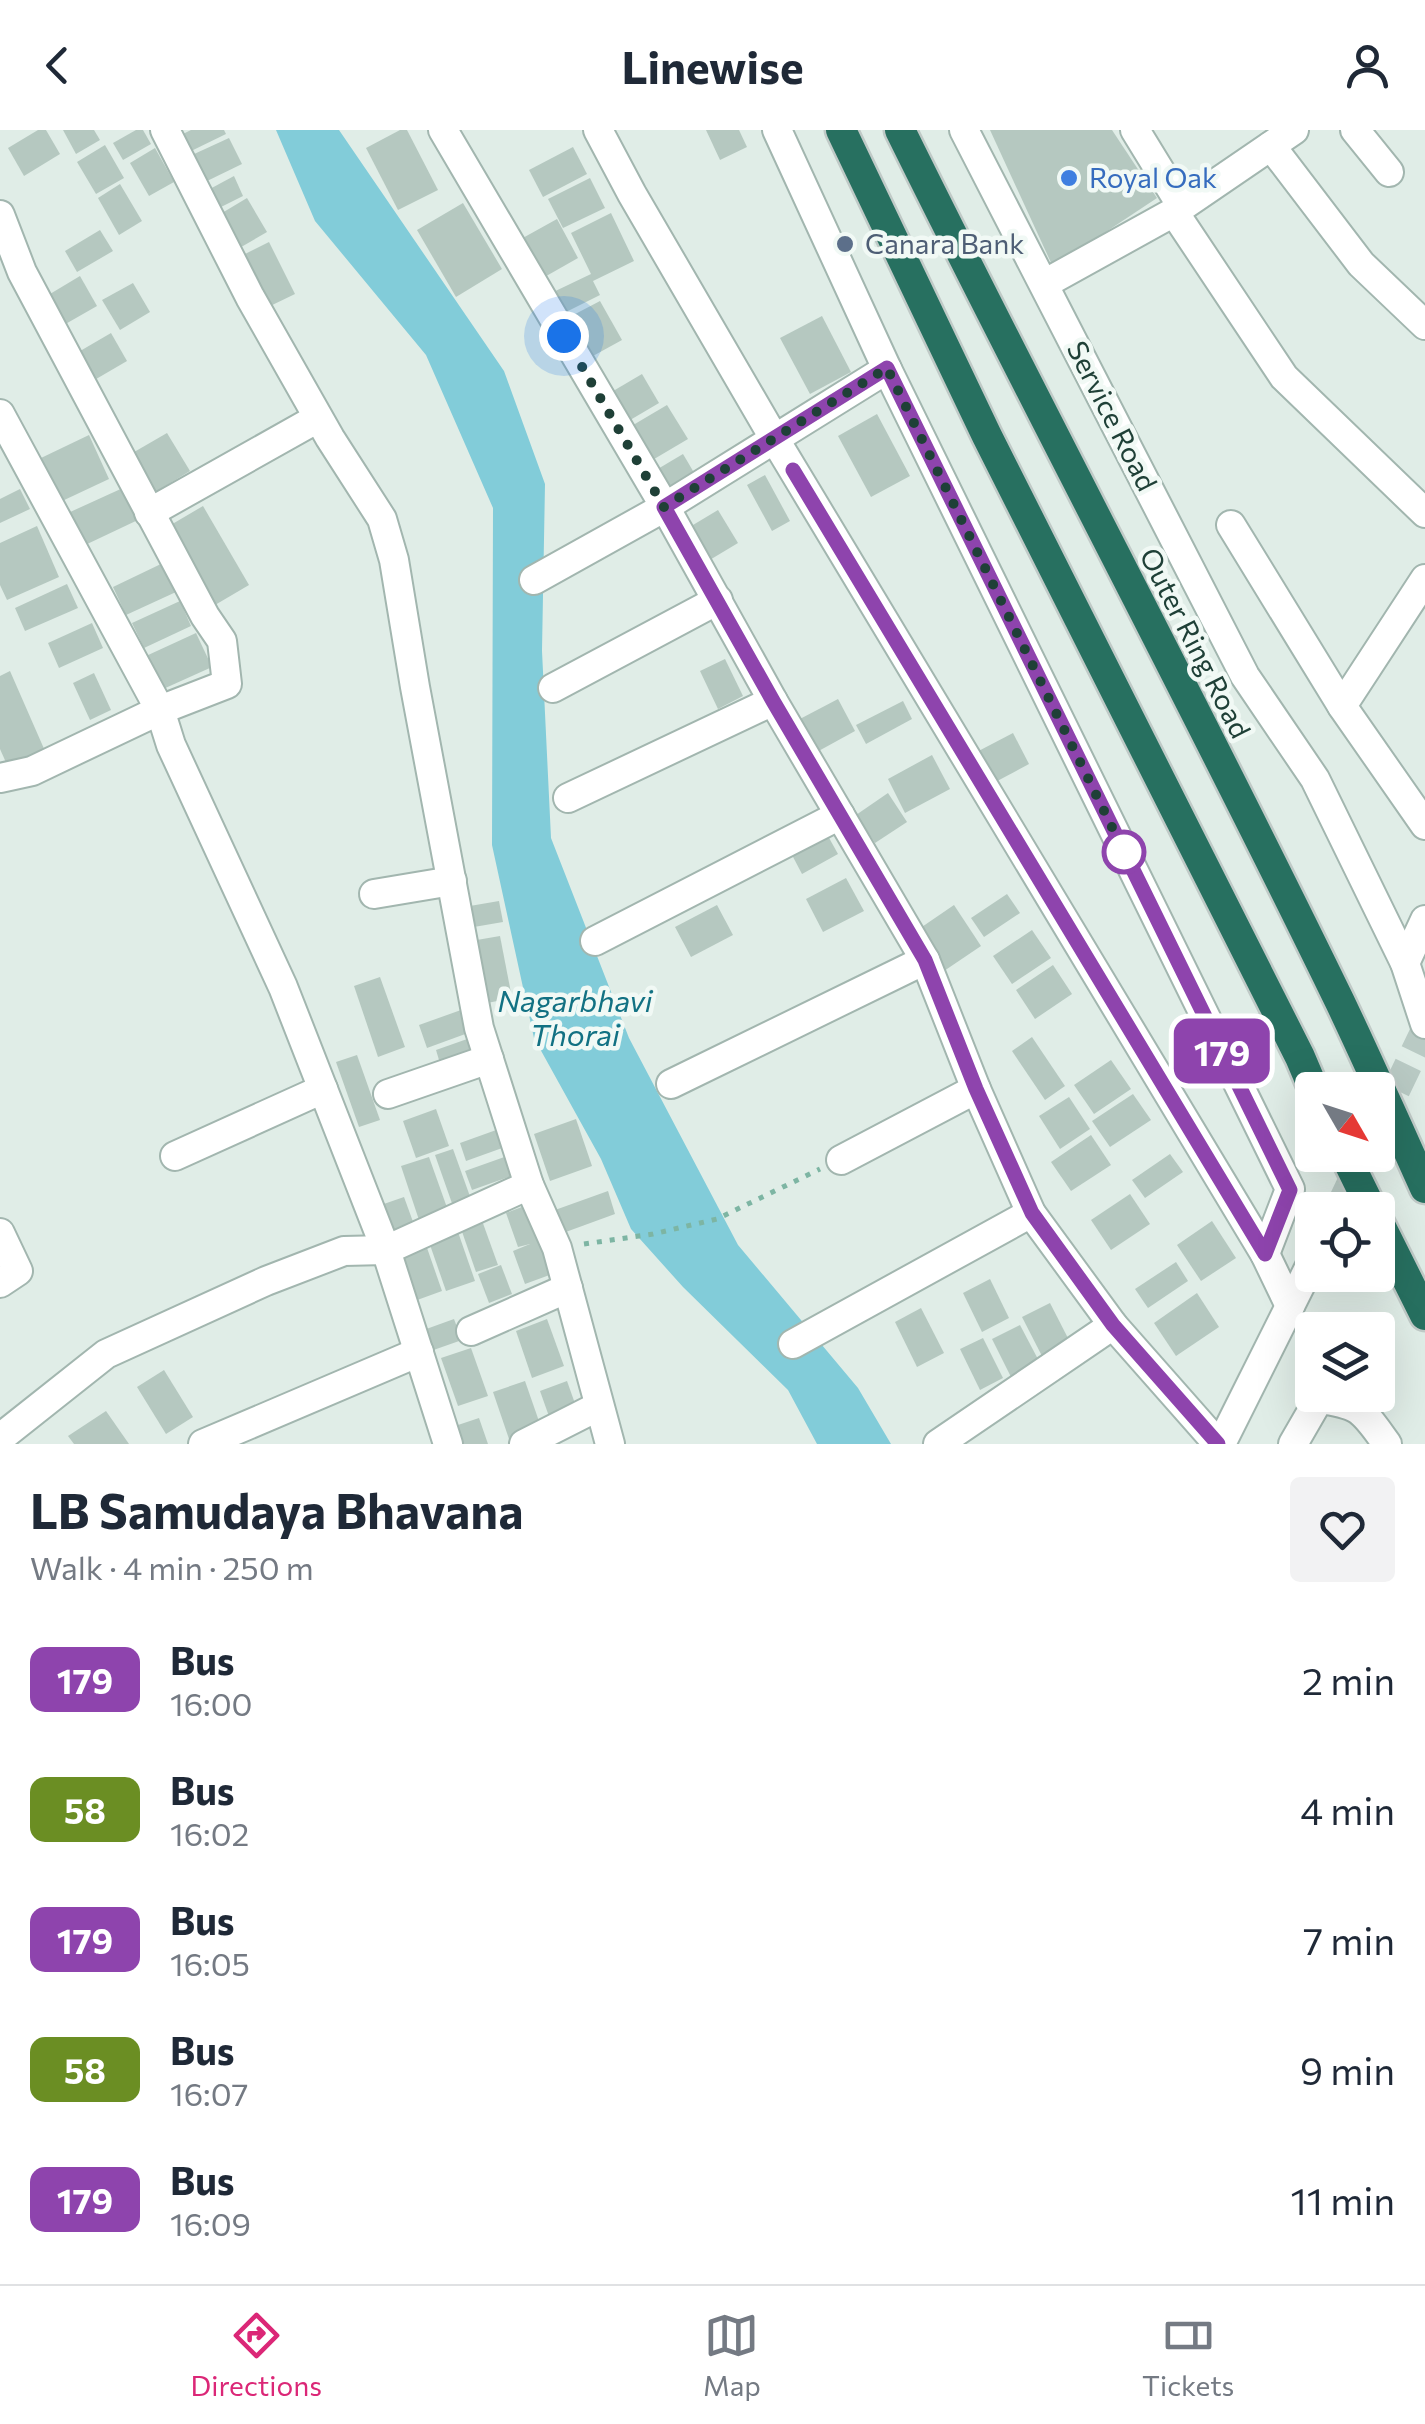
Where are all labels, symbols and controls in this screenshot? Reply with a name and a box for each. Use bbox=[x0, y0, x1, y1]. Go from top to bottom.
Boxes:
icon: back bbox=[30, 38, 85, 93]
text: Linewise bbox=[621, 38, 804, 93]
icon: person bbox=[1340, 38, 1395, 93]
place label: Royal Oak bbox=[1089, 160, 1217, 194]
marker: Royal Oak bbox=[1058, 167, 1080, 189]
place label: Canara Bank bbox=[865, 226, 1024, 260]
marker: Canara Bank bbox=[834, 233, 856, 255]
your location bbox=[539, 311, 589, 361]
street label: Service Road bbox=[1061, 335, 1165, 496]
street label: Outer Ring Road bbox=[1133, 542, 1258, 743]
unlabelled marker bbox=[1103, 831, 1145, 873]
water label: Nagarbhavi Thorai bbox=[497, 981, 654, 1052]
line badge: 179 bbox=[1164, 1018, 1280, 1084]
text: 179 bbox=[1194, 1030, 1250, 1073]
north arrow bbox=[1295, 1072, 1395, 1172]
map controls bbox=[1295, 1072, 1395, 1412]
button: locate bbox=[1295, 1192, 1395, 1292]
button: layers bbox=[1295, 1312, 1395, 1412]
button: heart bbox=[1290, 1477, 1395, 1582]
text: LB Samudaya Bhavana bbox=[30, 1480, 523, 1539]
text: Walk · 4 min · 250 m bbox=[30, 1547, 314, 1587]
text: Bus bbox=[170, 1636, 235, 1683]
text: 2 min bbox=[1302, 1656, 1395, 1703]
text: 179 bbox=[57, 1658, 113, 1701]
text: 16:00 bbox=[170, 1683, 252, 1723]
text: Bus bbox=[170, 1766, 235, 1813]
text: 4 min bbox=[1300, 1786, 1395, 1833]
text: 58 bbox=[64, 1788, 106, 1831]
text: 16:02 bbox=[170, 1813, 249, 1853]
text: Bus bbox=[170, 1896, 235, 1943]
text: 7 min bbox=[1303, 1916, 1395, 1963]
text: 179 bbox=[57, 1918, 113, 1961]
text: 16:05 bbox=[170, 1943, 250, 1983]
text: Bus bbox=[170, 2026, 235, 2073]
text: 9 min bbox=[1300, 2046, 1395, 2093]
text: 58 bbox=[64, 2048, 106, 2091]
text: 16:07 bbox=[170, 2073, 248, 2113]
text: Bus bbox=[170, 2156, 235, 2203]
text: 11 min bbox=[1291, 2176, 1395, 2223]
text: 179 bbox=[57, 2178, 113, 2221]
text: 16:09 bbox=[170, 2203, 251, 2243]
tab: Directions bbox=[191, 2308, 322, 2402]
tab: Map bbox=[703, 2308, 761, 2402]
tab: Tickets bbox=[1142, 2308, 1234, 2402]

